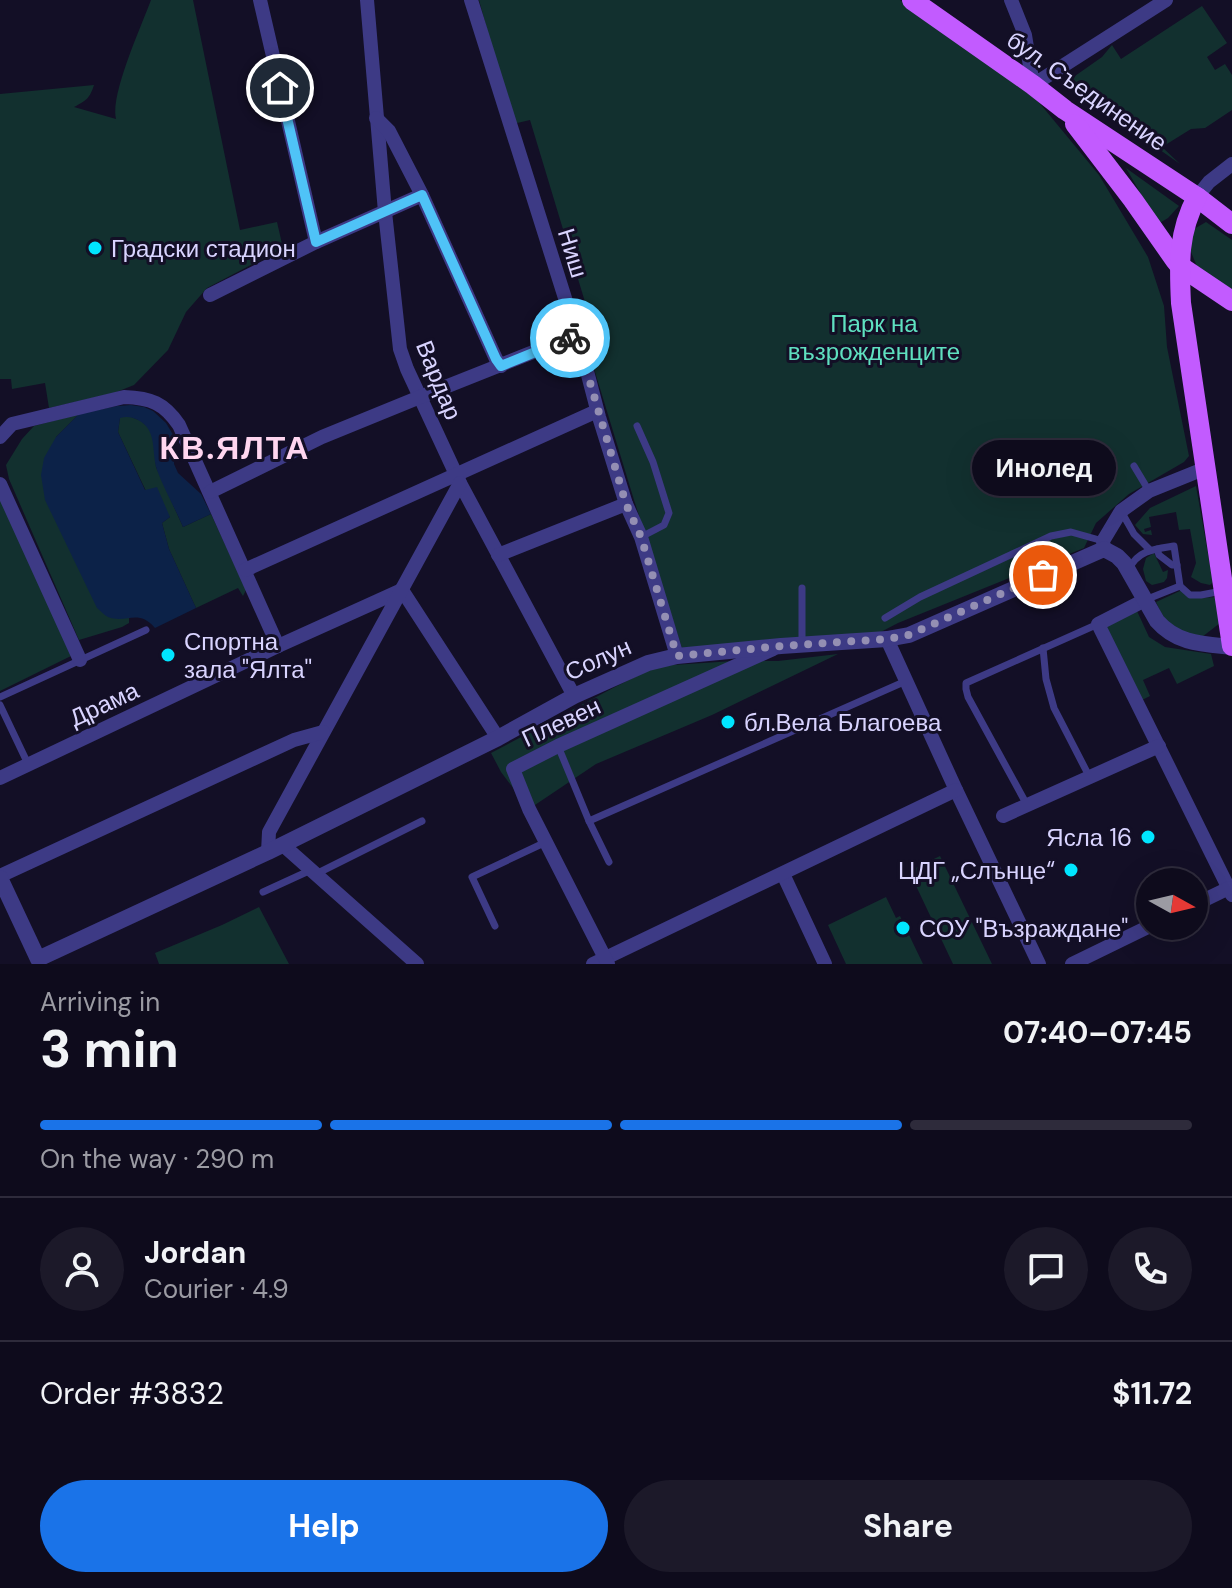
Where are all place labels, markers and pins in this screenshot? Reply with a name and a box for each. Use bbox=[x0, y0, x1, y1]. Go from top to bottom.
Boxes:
pin bbox=[246, 54, 314, 122]
place label: Градски стадион bbox=[111, 233, 296, 264]
marker: Градски стадион bbox=[86, 239, 104, 257]
callout: Инолед bbox=[971, 439, 1115, 495]
pin bbox=[1009, 541, 1077, 609]
place label: Спортна зала "Ялта'' bbox=[184, 626, 312, 685]
marker: Спортна зала "Ялта'' bbox=[159, 646, 177, 664]
place label: бл.Вела Благоева bbox=[744, 707, 942, 738]
marker: бл.Вела Благоева bbox=[719, 713, 737, 731]
place label: Ясла 16 bbox=[1046, 822, 1132, 853]
marker: Ясла 16 bbox=[1139, 828, 1157, 846]
place label: ЦДГ „Слънце“ bbox=[898, 855, 1055, 886]
marker: ЦДГ „Слънце“ bbox=[1062, 861, 1080, 879]
place label: СОУ "Възраждане" bbox=[919, 913, 1128, 944]
marker: СОУ "Възраждане" bbox=[894, 919, 912, 937]

